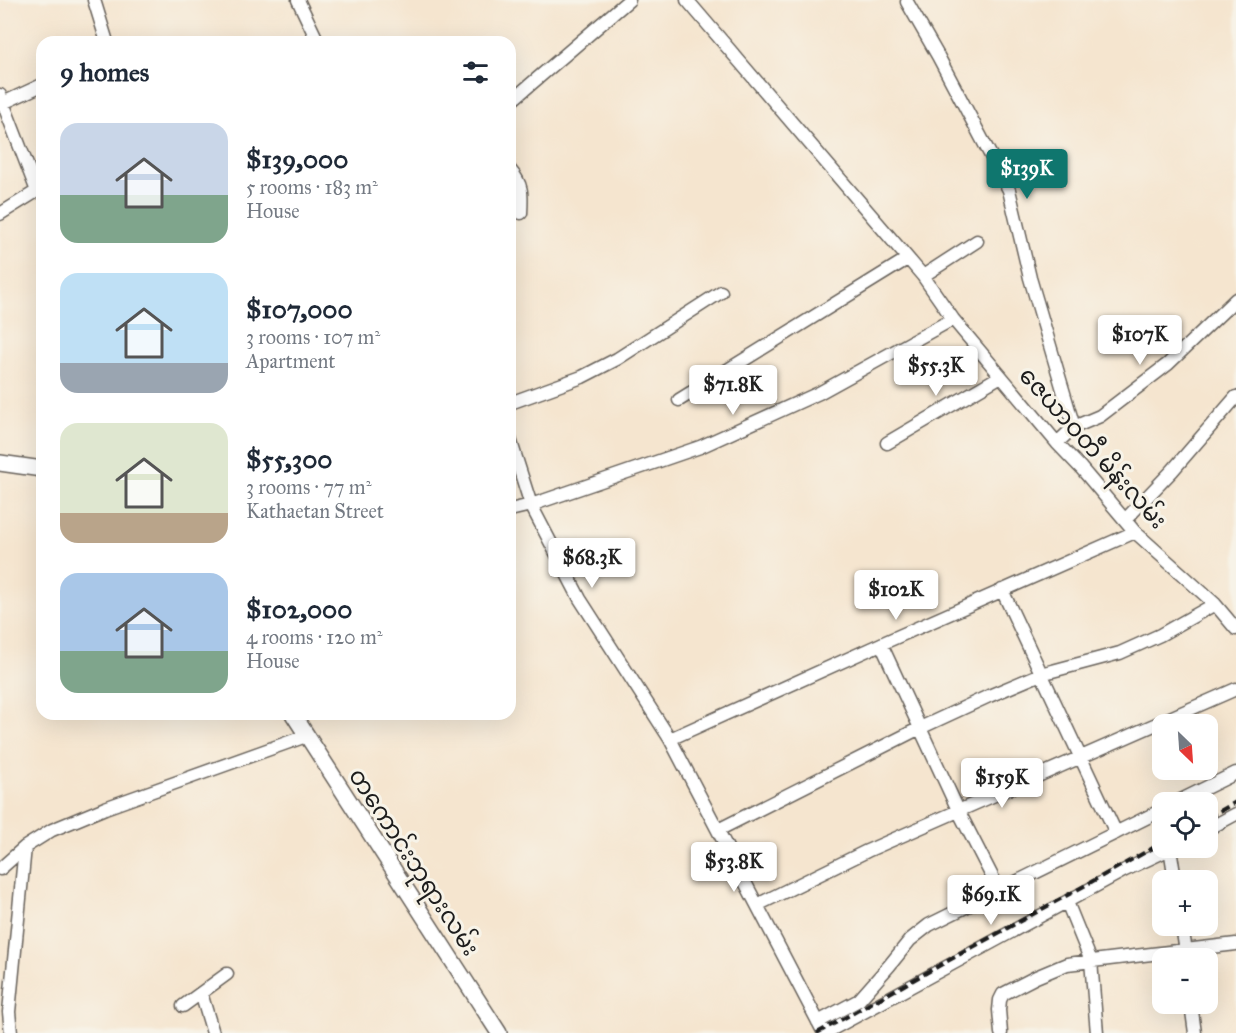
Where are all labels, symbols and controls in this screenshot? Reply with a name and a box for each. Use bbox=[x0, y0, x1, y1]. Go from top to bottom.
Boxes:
text: 9 homes bbox=[60, 56, 149, 88]
icon: filters bbox=[459, 56, 492, 89]
text: $139,000 bbox=[246, 143, 348, 175]
icon: home bbox=[108, 147, 180, 219]
pin: $139K bbox=[985, 149, 1069, 200]
text: $139K bbox=[1001, 156, 1053, 180]
text: 5 rooms · 183 m² bbox=[246, 175, 378, 199]
text: House bbox=[246, 199, 300, 223]
text: $107,000 bbox=[246, 293, 353, 325]
icon: home bbox=[108, 297, 180, 369]
pin: $107K bbox=[1098, 315, 1182, 366]
text: $107K bbox=[1112, 322, 1168, 346]
text: 3 rooms · 107 m² bbox=[246, 325, 380, 349]
pin: $55.3K bbox=[887, 346, 985, 397]
text: Apartment bbox=[246, 349, 335, 373]
text: $55.3K bbox=[908, 353, 964, 377]
street label: ဇေယာဝတီ မိန်းလမ်း bbox=[1010, 360, 1174, 538]
pin: $71.8K bbox=[684, 365, 782, 416]
text: $71.8K bbox=[703, 372, 763, 396]
text: $55,300 bbox=[246, 443, 332, 475]
icon: home bbox=[108, 447, 180, 519]
text: 3 rooms · 77 m² bbox=[246, 475, 371, 499]
text: Kathaetan Street bbox=[246, 499, 384, 523]
pin: $68.3K bbox=[543, 538, 641, 589]
text: $68.3K bbox=[562, 545, 622, 569]
pin: $102K bbox=[854, 570, 938, 621]
text: $102K bbox=[868, 577, 924, 601]
text: $102,000 bbox=[246, 593, 352, 625]
icon: home bbox=[108, 597, 180, 669]
text: 4 rooms · 120 m² bbox=[246, 625, 383, 649]
text: House bbox=[246, 649, 300, 673]
north arrow bbox=[1152, 714, 1218, 780]
map controls bbox=[1152, 714, 1218, 1014]
pin: $159K bbox=[960, 758, 1044, 809]
street label: တကောင်းဘုရားလမ်း bbox=[339, 762, 487, 964]
text: $159K bbox=[975, 765, 1029, 789]
button: locate bbox=[1152, 792, 1218, 858]
pin: $53.8K bbox=[685, 842, 783, 893]
text: $53.8K bbox=[705, 849, 763, 873]
button: + bbox=[1152, 870, 1218, 936]
pin: $69.1K bbox=[942, 875, 1040, 926]
text: $69.1K bbox=[961, 882, 1021, 906]
button: − bbox=[1152, 948, 1218, 1014]

